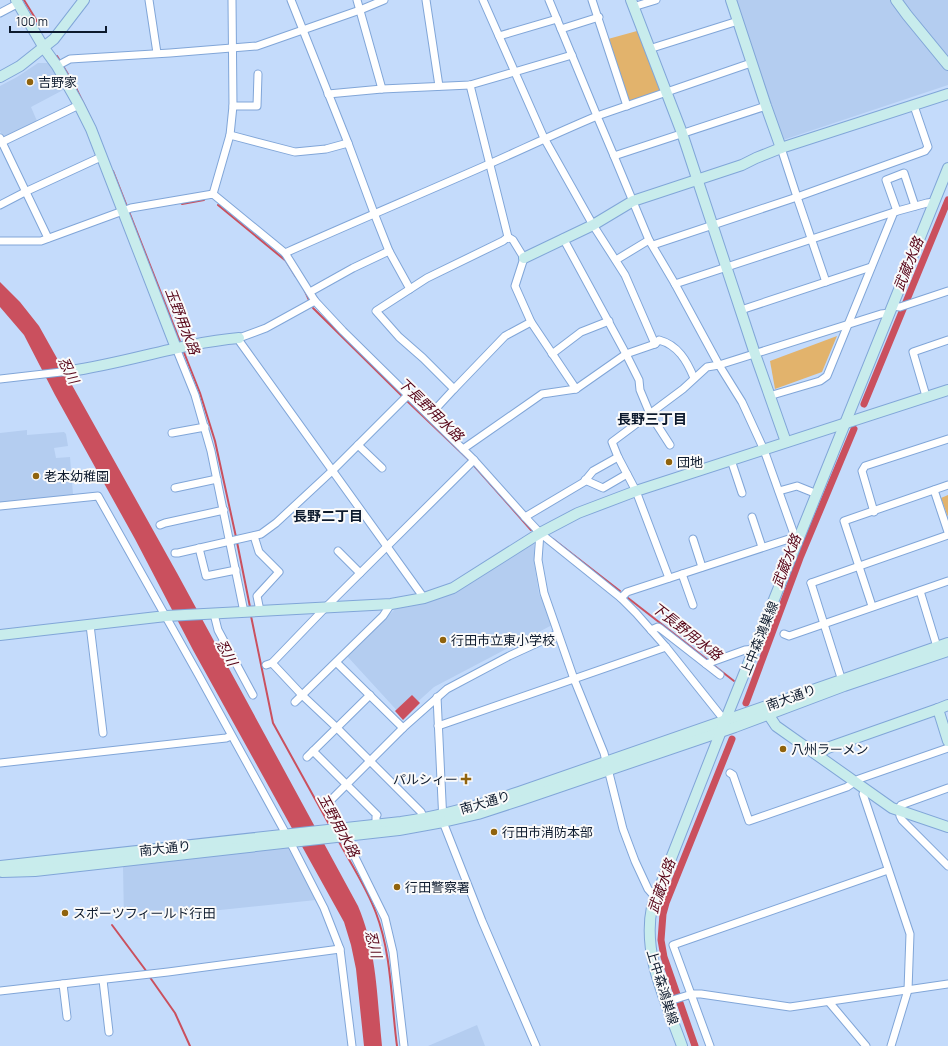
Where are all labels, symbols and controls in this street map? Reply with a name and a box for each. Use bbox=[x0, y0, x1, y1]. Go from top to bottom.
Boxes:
scale bar bbox=[10, 8, 106, 34]
text: 100 m bbox=[16, 13, 48, 30]
place label: 吉野家 bbox=[38, 73, 77, 91]
marker: 吉野家 bbox=[25, 77, 35, 87]
water label: 武蔵水路 bbox=[889, 234, 928, 294]
water label: 玉野用水路 bbox=[162, 285, 205, 358]
water label: 忍川 bbox=[54, 353, 85, 389]
water label: 下長野用水路 bbox=[394, 373, 469, 446]
district label: 長野三丁目 bbox=[617, 409, 687, 428]
place label: 団地 bbox=[677, 453, 703, 471]
marker: 団地 bbox=[664, 457, 674, 467]
place label: 老本幼稚園 bbox=[44, 467, 109, 485]
marker: 老本幼稚園 bbox=[31, 471, 41, 481]
district label: 長野二丁目 bbox=[293, 506, 363, 525]
water label: 武蔵水路 bbox=[767, 531, 805, 591]
water label: 下長野用水路 bbox=[648, 598, 727, 665]
street label: 上中森鴻巣線 bbox=[736, 598, 782, 678]
place label: 行田市立東小学校 bbox=[451, 631, 555, 649]
water label: 忍川 bbox=[212, 635, 243, 671]
marker: 行田市立東小学校 bbox=[438, 635, 448, 645]
street label: 南大通り bbox=[763, 680, 819, 714]
place label: 八州ラーメン bbox=[791, 740, 868, 758]
marker: 八州ラーメン bbox=[778, 744, 788, 754]
place label: パルシィー bbox=[393, 770, 458, 788]
marker: パルシィー bbox=[461, 774, 471, 784]
street label: 南大通り bbox=[458, 786, 512, 818]
water label: 玉野用水路 bbox=[314, 790, 365, 861]
place label: 行田市消防本部 bbox=[502, 823, 593, 841]
marker: 行田市消防本部 bbox=[489, 827, 499, 837]
street label: 南大通り bbox=[138, 836, 192, 860]
water label: 武蔵水路 bbox=[643, 855, 679, 916]
place label: 行田警察署 bbox=[405, 878, 470, 896]
marker: 行田警察署 bbox=[392, 882, 402, 892]
place label: スポーツフィールド行田 bbox=[73, 904, 215, 922]
marker: スポーツフィールド行田 bbox=[60, 908, 70, 918]
water label: 忍川 bbox=[361, 928, 387, 962]
street label: 上中森鴻巣線 bbox=[643, 947, 683, 1027]

